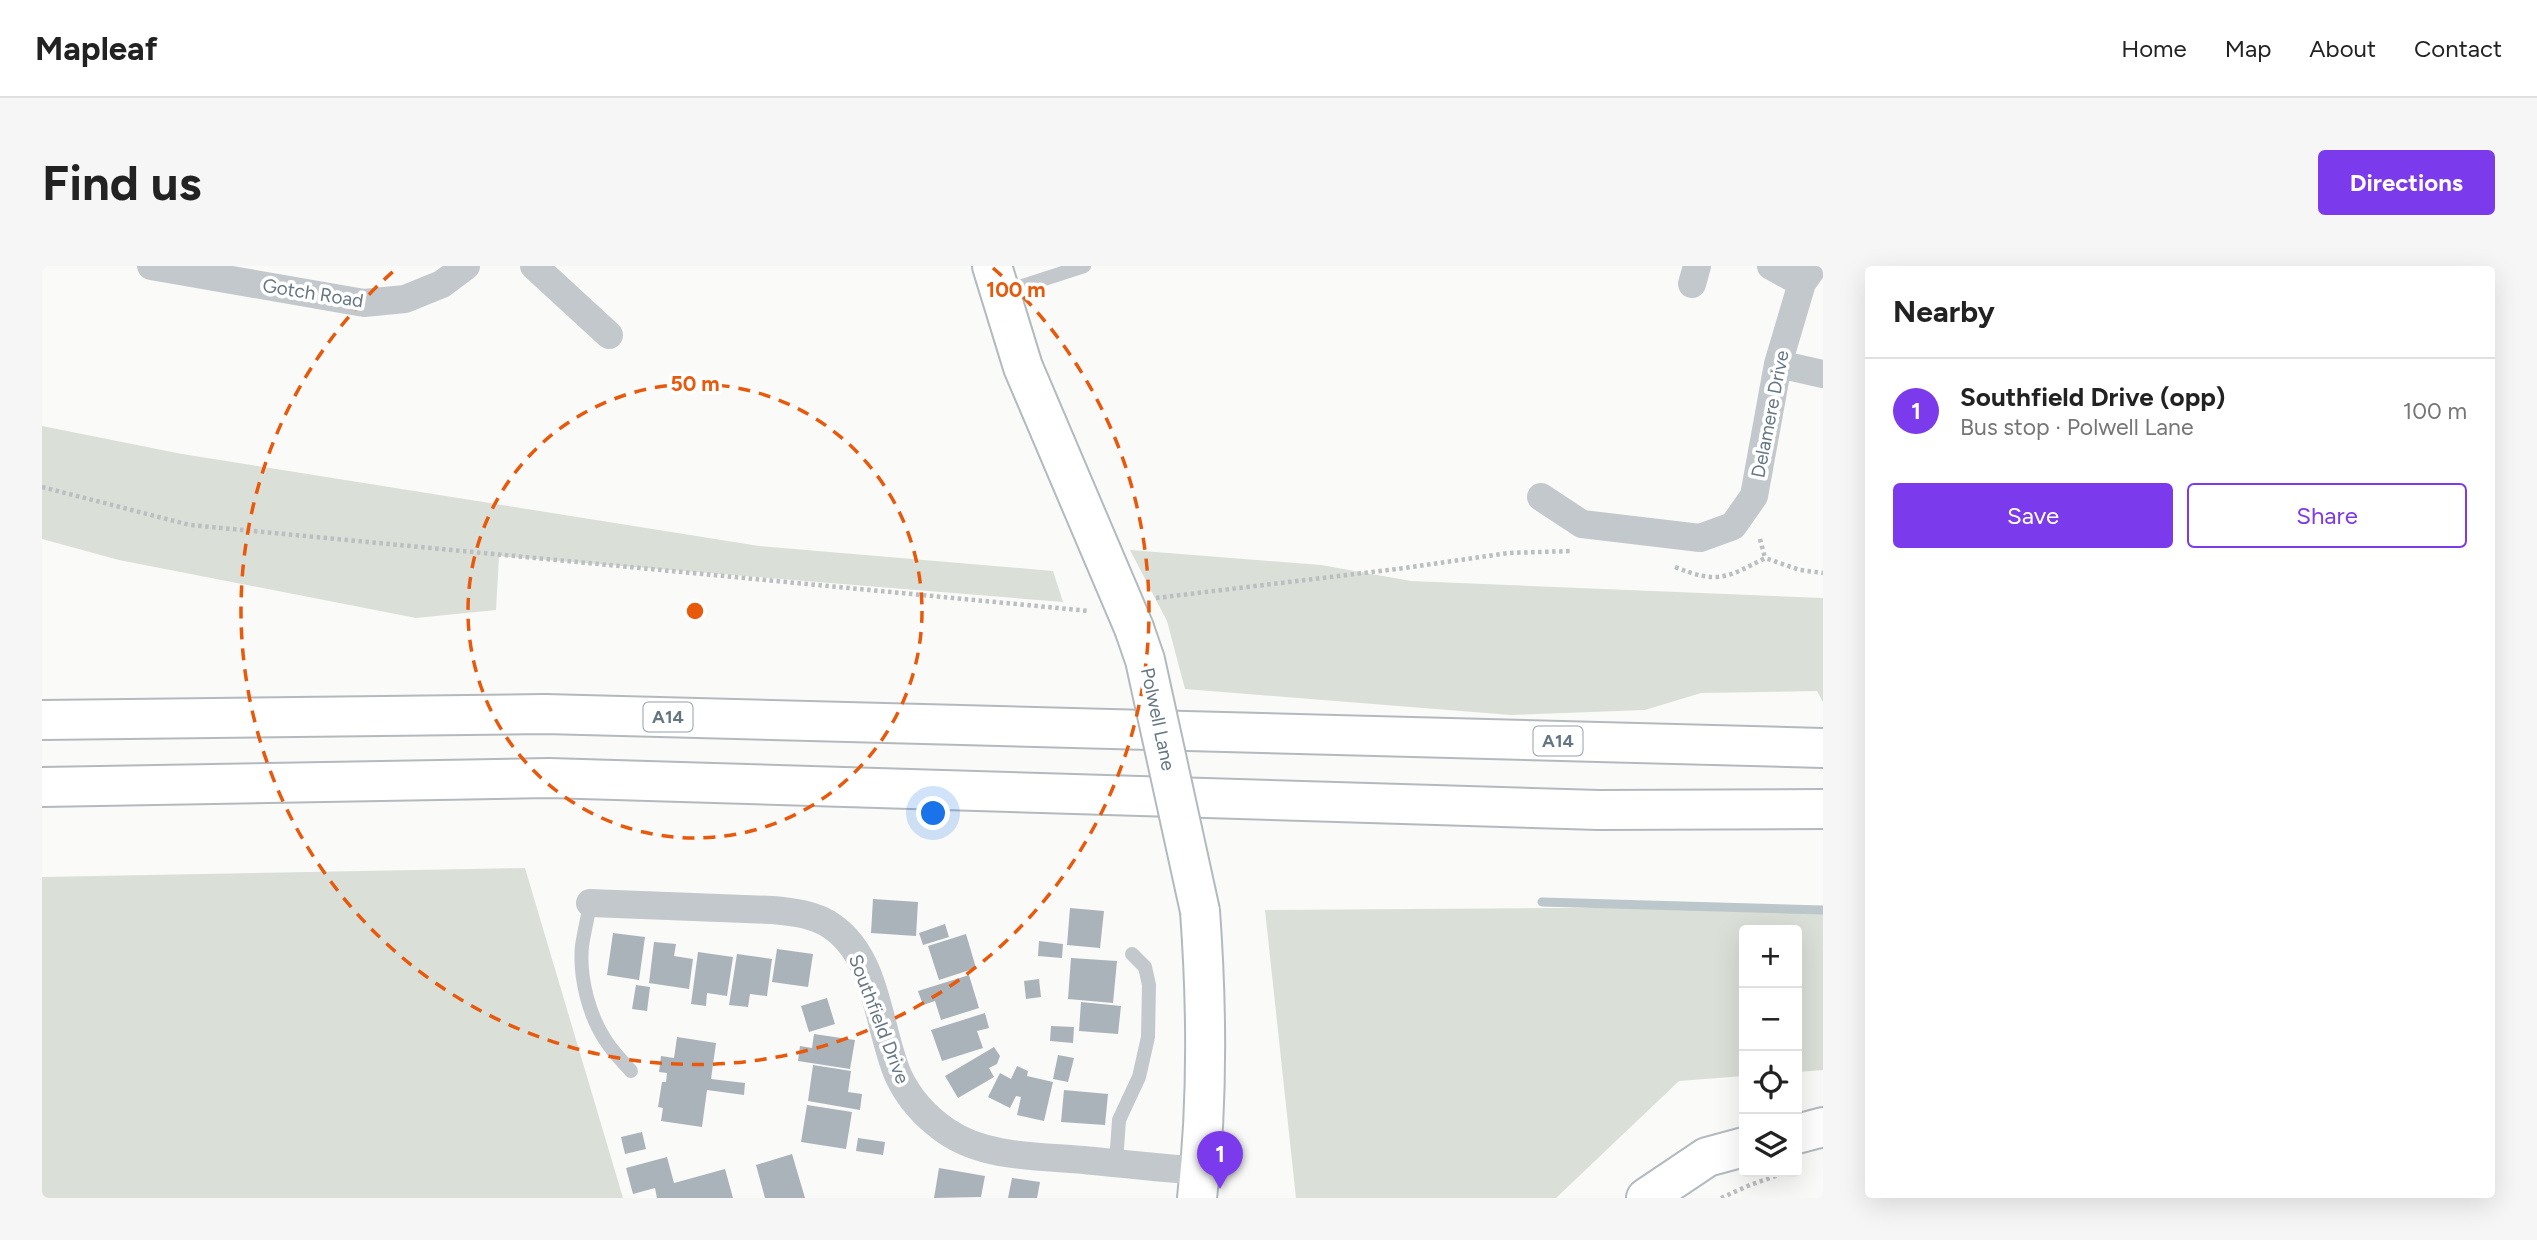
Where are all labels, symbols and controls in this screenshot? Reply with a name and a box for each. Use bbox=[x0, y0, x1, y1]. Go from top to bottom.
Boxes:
text: Mapleaf bbox=[35, 29, 158, 68]
text: Home bbox=[2121, 34, 2187, 63]
text: Map bbox=[2225, 34, 2271, 63]
text: About bbox=[2309, 34, 2376, 63]
text: Contact bbox=[2414, 34, 2502, 63]
button: Directions bbox=[2318, 150, 2495, 215]
text: Find us bbox=[42, 153, 201, 212]
street label: Gotch Road bbox=[261, 274, 365, 312]
text: 100 m bbox=[986, 277, 1046, 302]
text: Nearby bbox=[1893, 293, 1995, 330]
street label: Delamere Drive bbox=[1746, 348, 1794, 480]
text: 50 m bbox=[670, 371, 720, 396]
text: Southfield Drive (opp) bbox=[1960, 381, 2226, 413]
text: 1 bbox=[1911, 397, 1921, 425]
text: 100 m bbox=[2403, 397, 2467, 425]
text: Bus stop · Polwell Lane bbox=[1960, 413, 2193, 441]
button: Save bbox=[1893, 483, 2173, 548]
button: Share bbox=[2187, 483, 2467, 548]
centre of rings bbox=[683, 599, 707, 623]
street label: Polwell Lane bbox=[1136, 665, 1180, 773]
road number: A14 bbox=[644, 702, 692, 732]
road number: A14 bbox=[1534, 727, 1582, 756]
your location bbox=[916, 796, 950, 830]
map controls bbox=[1739, 925, 1802, 1177]
button: + bbox=[1739, 925, 1802, 988]
street label: Southfield Drive bbox=[844, 951, 914, 1087]
button: − bbox=[1739, 988, 1802, 1051]
button: locate bbox=[1739, 1051, 1802, 1114]
button: layers bbox=[1739, 1114, 1802, 1177]
pin: 1 bbox=[1197, 1131, 1243, 1189]

